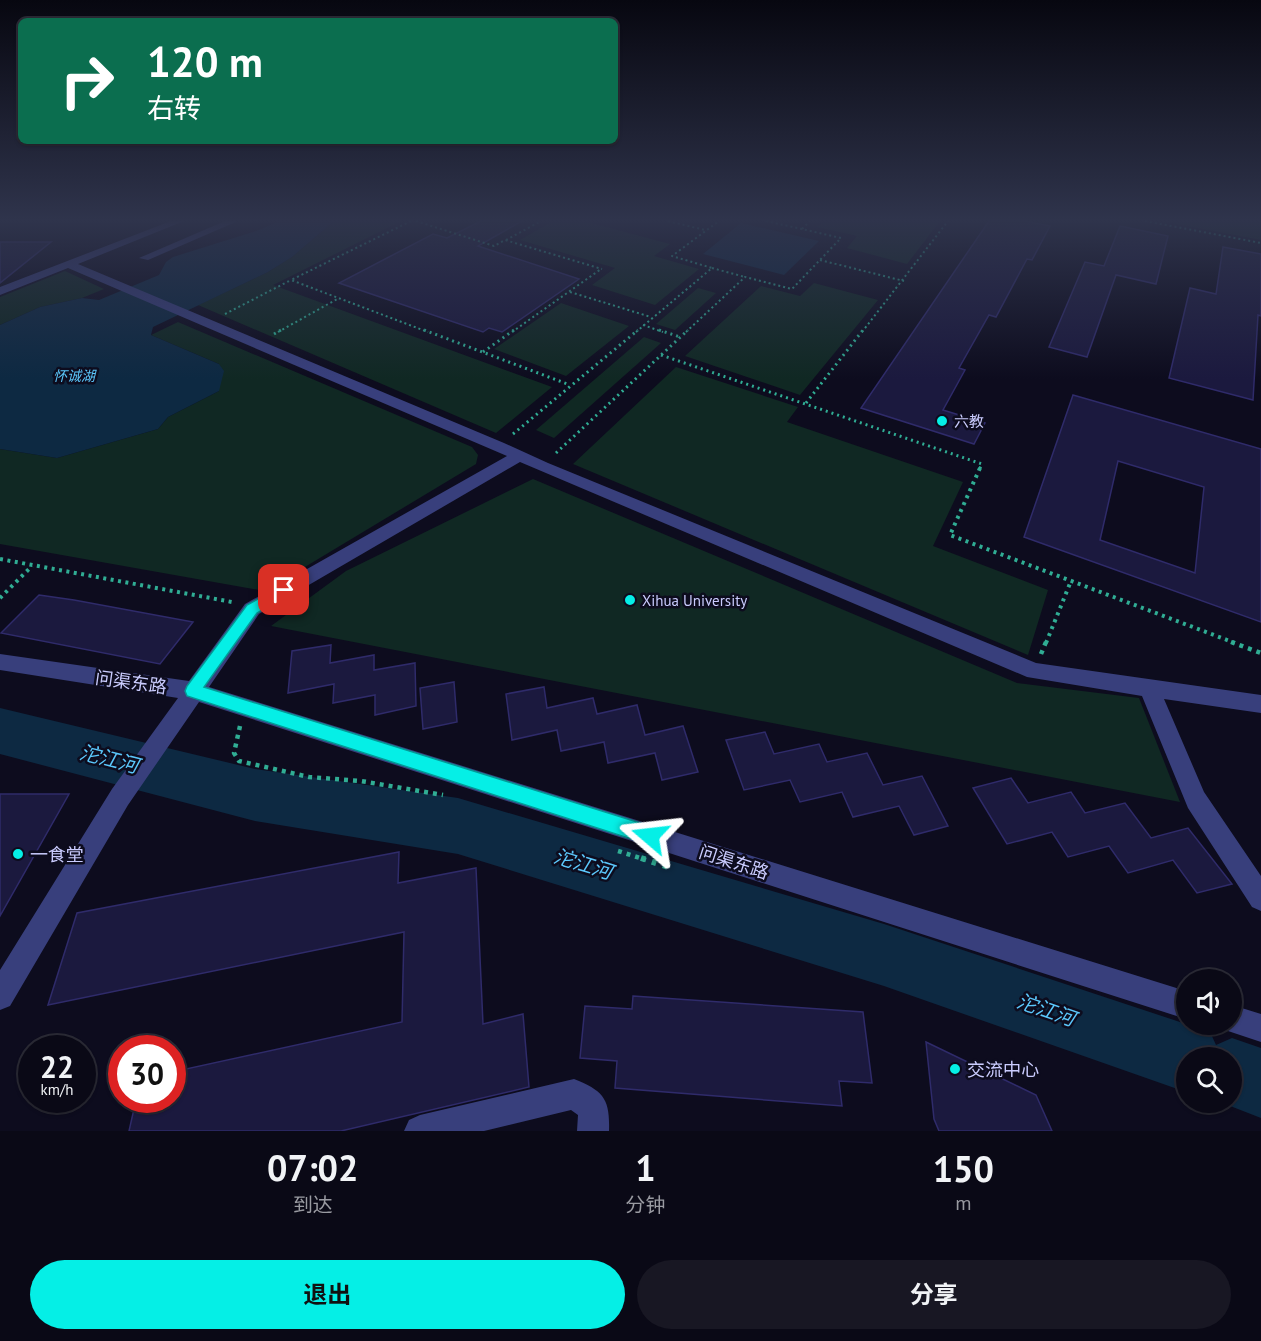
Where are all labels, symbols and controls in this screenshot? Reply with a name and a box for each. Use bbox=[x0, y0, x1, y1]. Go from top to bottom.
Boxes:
text: 120 m bbox=[147, 34, 263, 89]
icon: right bbox=[48, 42, 126, 120]
text: 右转 bbox=[147, 91, 201, 125]
water label: 怀诚湖 bbox=[53, 367, 97, 385]
place label: 六教 bbox=[954, 412, 984, 431]
marker: 六教 bbox=[935, 414, 949, 428]
pin bbox=[258, 564, 309, 615]
icon: arrive bbox=[267, 573, 300, 606]
place label: Xihua University bbox=[642, 591, 747, 610]
marker: Xihua University bbox=[623, 593, 637, 607]
street label: 问渠东路 bbox=[94, 666, 168, 698]
water label: 沱江河 bbox=[77, 739, 145, 780]
position arrow bbox=[618, 804, 682, 868]
street label: 问渠东路 bbox=[696, 840, 772, 884]
place label: 一食堂 bbox=[30, 843, 84, 866]
water label: 沱江河 bbox=[551, 843, 619, 886]
marker: 一食堂 bbox=[11, 847, 25, 861]
map controls bbox=[1176, 969, 1242, 1113]
button: sound bbox=[1176, 969, 1242, 1035]
water label: 沱江河 bbox=[1013, 988, 1082, 1033]
speed limit sign: 30 bbox=[108, 1035, 186, 1113]
text: 22 bbox=[40, 1047, 74, 1086]
button: search bbox=[1176, 1047, 1242, 1113]
place label: 交流中心 bbox=[967, 1058, 1039, 1081]
marker: 交流中心 bbox=[948, 1062, 962, 1076]
text: km/h bbox=[41, 1080, 73, 1099]
text: 07:02 bbox=[267, 1144, 358, 1191]
text: 1 bbox=[635, 1144, 656, 1191]
text: 150 bbox=[933, 1145, 994, 1192]
text: m bbox=[955, 1190, 971, 1216]
text: 到达 bbox=[293, 1192, 333, 1218]
text: 分钟 bbox=[626, 1192, 666, 1218]
button: 退出 bbox=[30, 1260, 625, 1329]
button: 分享 bbox=[637, 1260, 1231, 1329]

